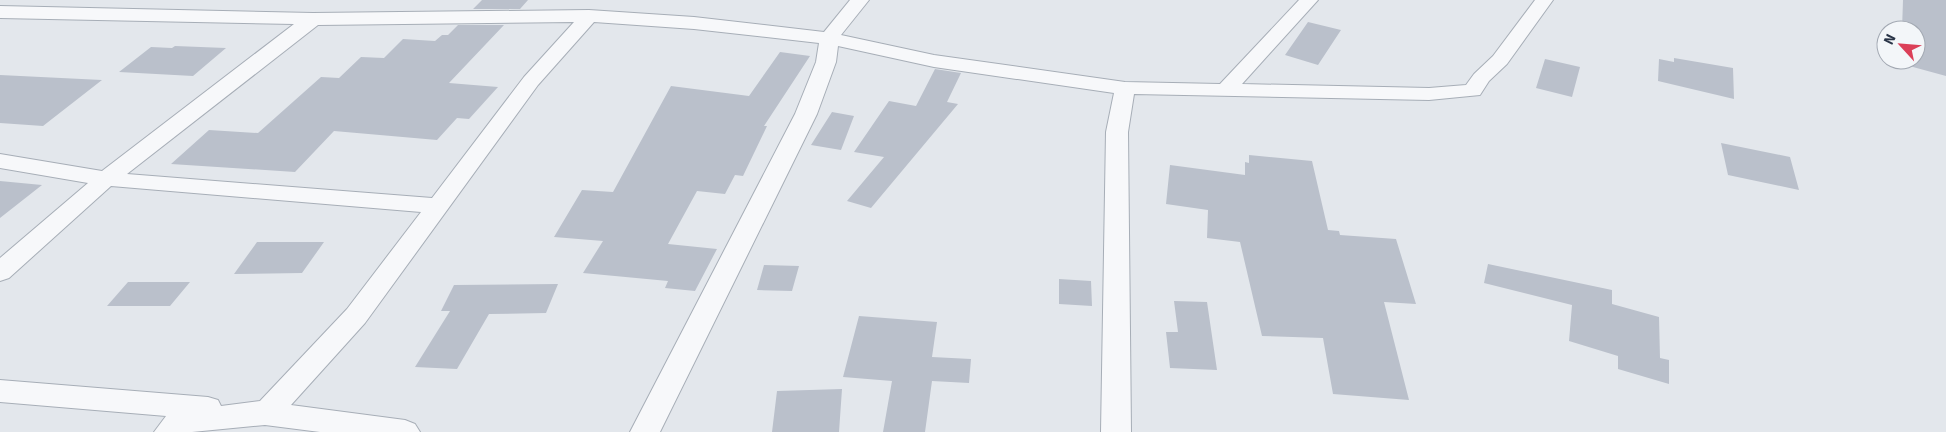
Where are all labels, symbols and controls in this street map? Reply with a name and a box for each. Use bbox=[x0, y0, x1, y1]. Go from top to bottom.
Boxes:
north arrow bbox=[1876, 20, 1926, 70]
text: N bbox=[1880, 31, 1900, 48]

